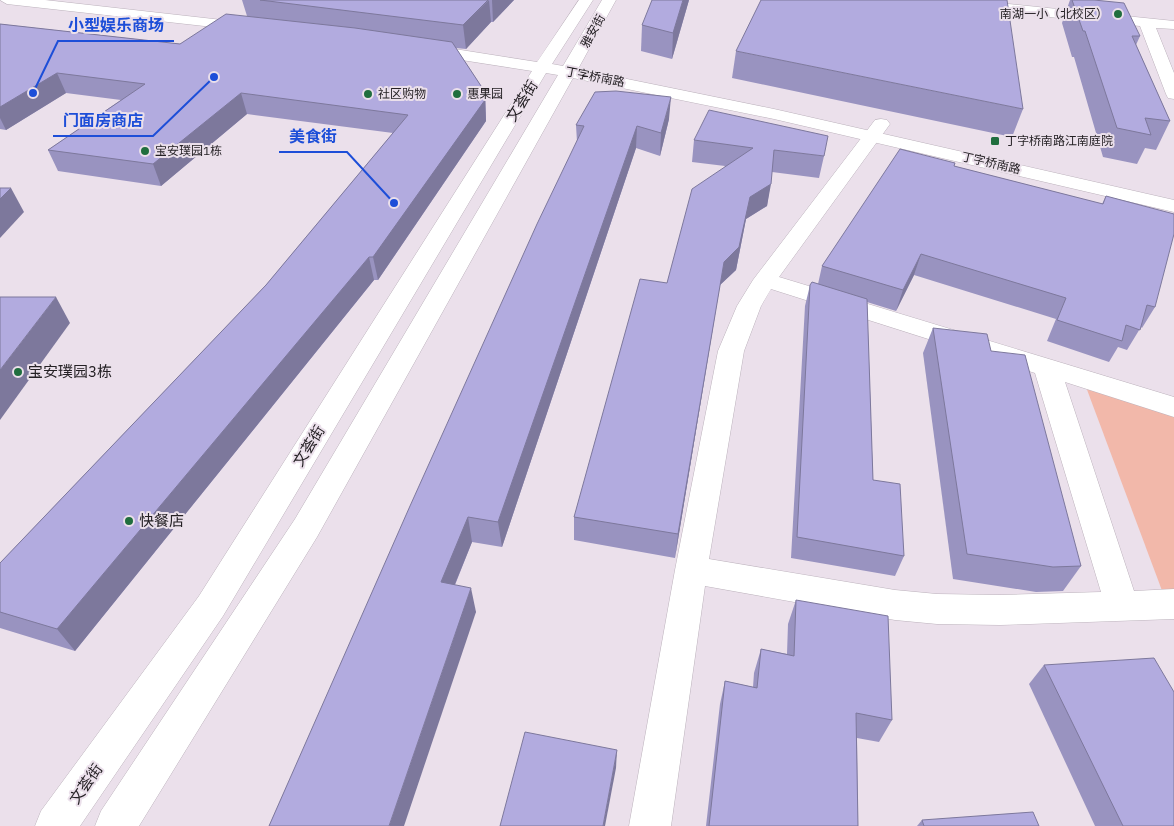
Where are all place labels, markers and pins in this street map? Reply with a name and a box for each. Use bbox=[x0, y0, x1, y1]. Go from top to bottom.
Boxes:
place label: 南湖一小（北校区） bbox=[1000, 6, 1108, 21]
marker: 南湖一小（北校区） bbox=[1112, 8, 1124, 20]
callout: 小型娱乐商场 bbox=[58, 10, 174, 41]
place label: 社区购物 bbox=[378, 86, 426, 101]
place label: 惠果园 bbox=[467, 86, 503, 101]
marker: 社区购物 bbox=[362, 88, 374, 100]
marker: 惠果园 bbox=[451, 88, 463, 100]
callout: 门面房商店 bbox=[53, 105, 153, 136]
callout: 美食街 bbox=[279, 121, 347, 152]
place label: 丁字桥南路江南庭院 bbox=[1005, 133, 1113, 148]
marker: 丁字桥南路江南庭院 bbox=[989, 135, 1001, 147]
place label: 宝安璞园1栋 bbox=[155, 143, 222, 158]
marker: 宝安璞园1栋 bbox=[139, 145, 151, 157]
place label: 宝安璞园3栋 bbox=[28, 362, 112, 381]
marker: 宝安璞园3栋 bbox=[12, 366, 24, 378]
place label: 快餐店 bbox=[139, 511, 184, 530]
marker: 快餐店 bbox=[123, 515, 135, 527]

